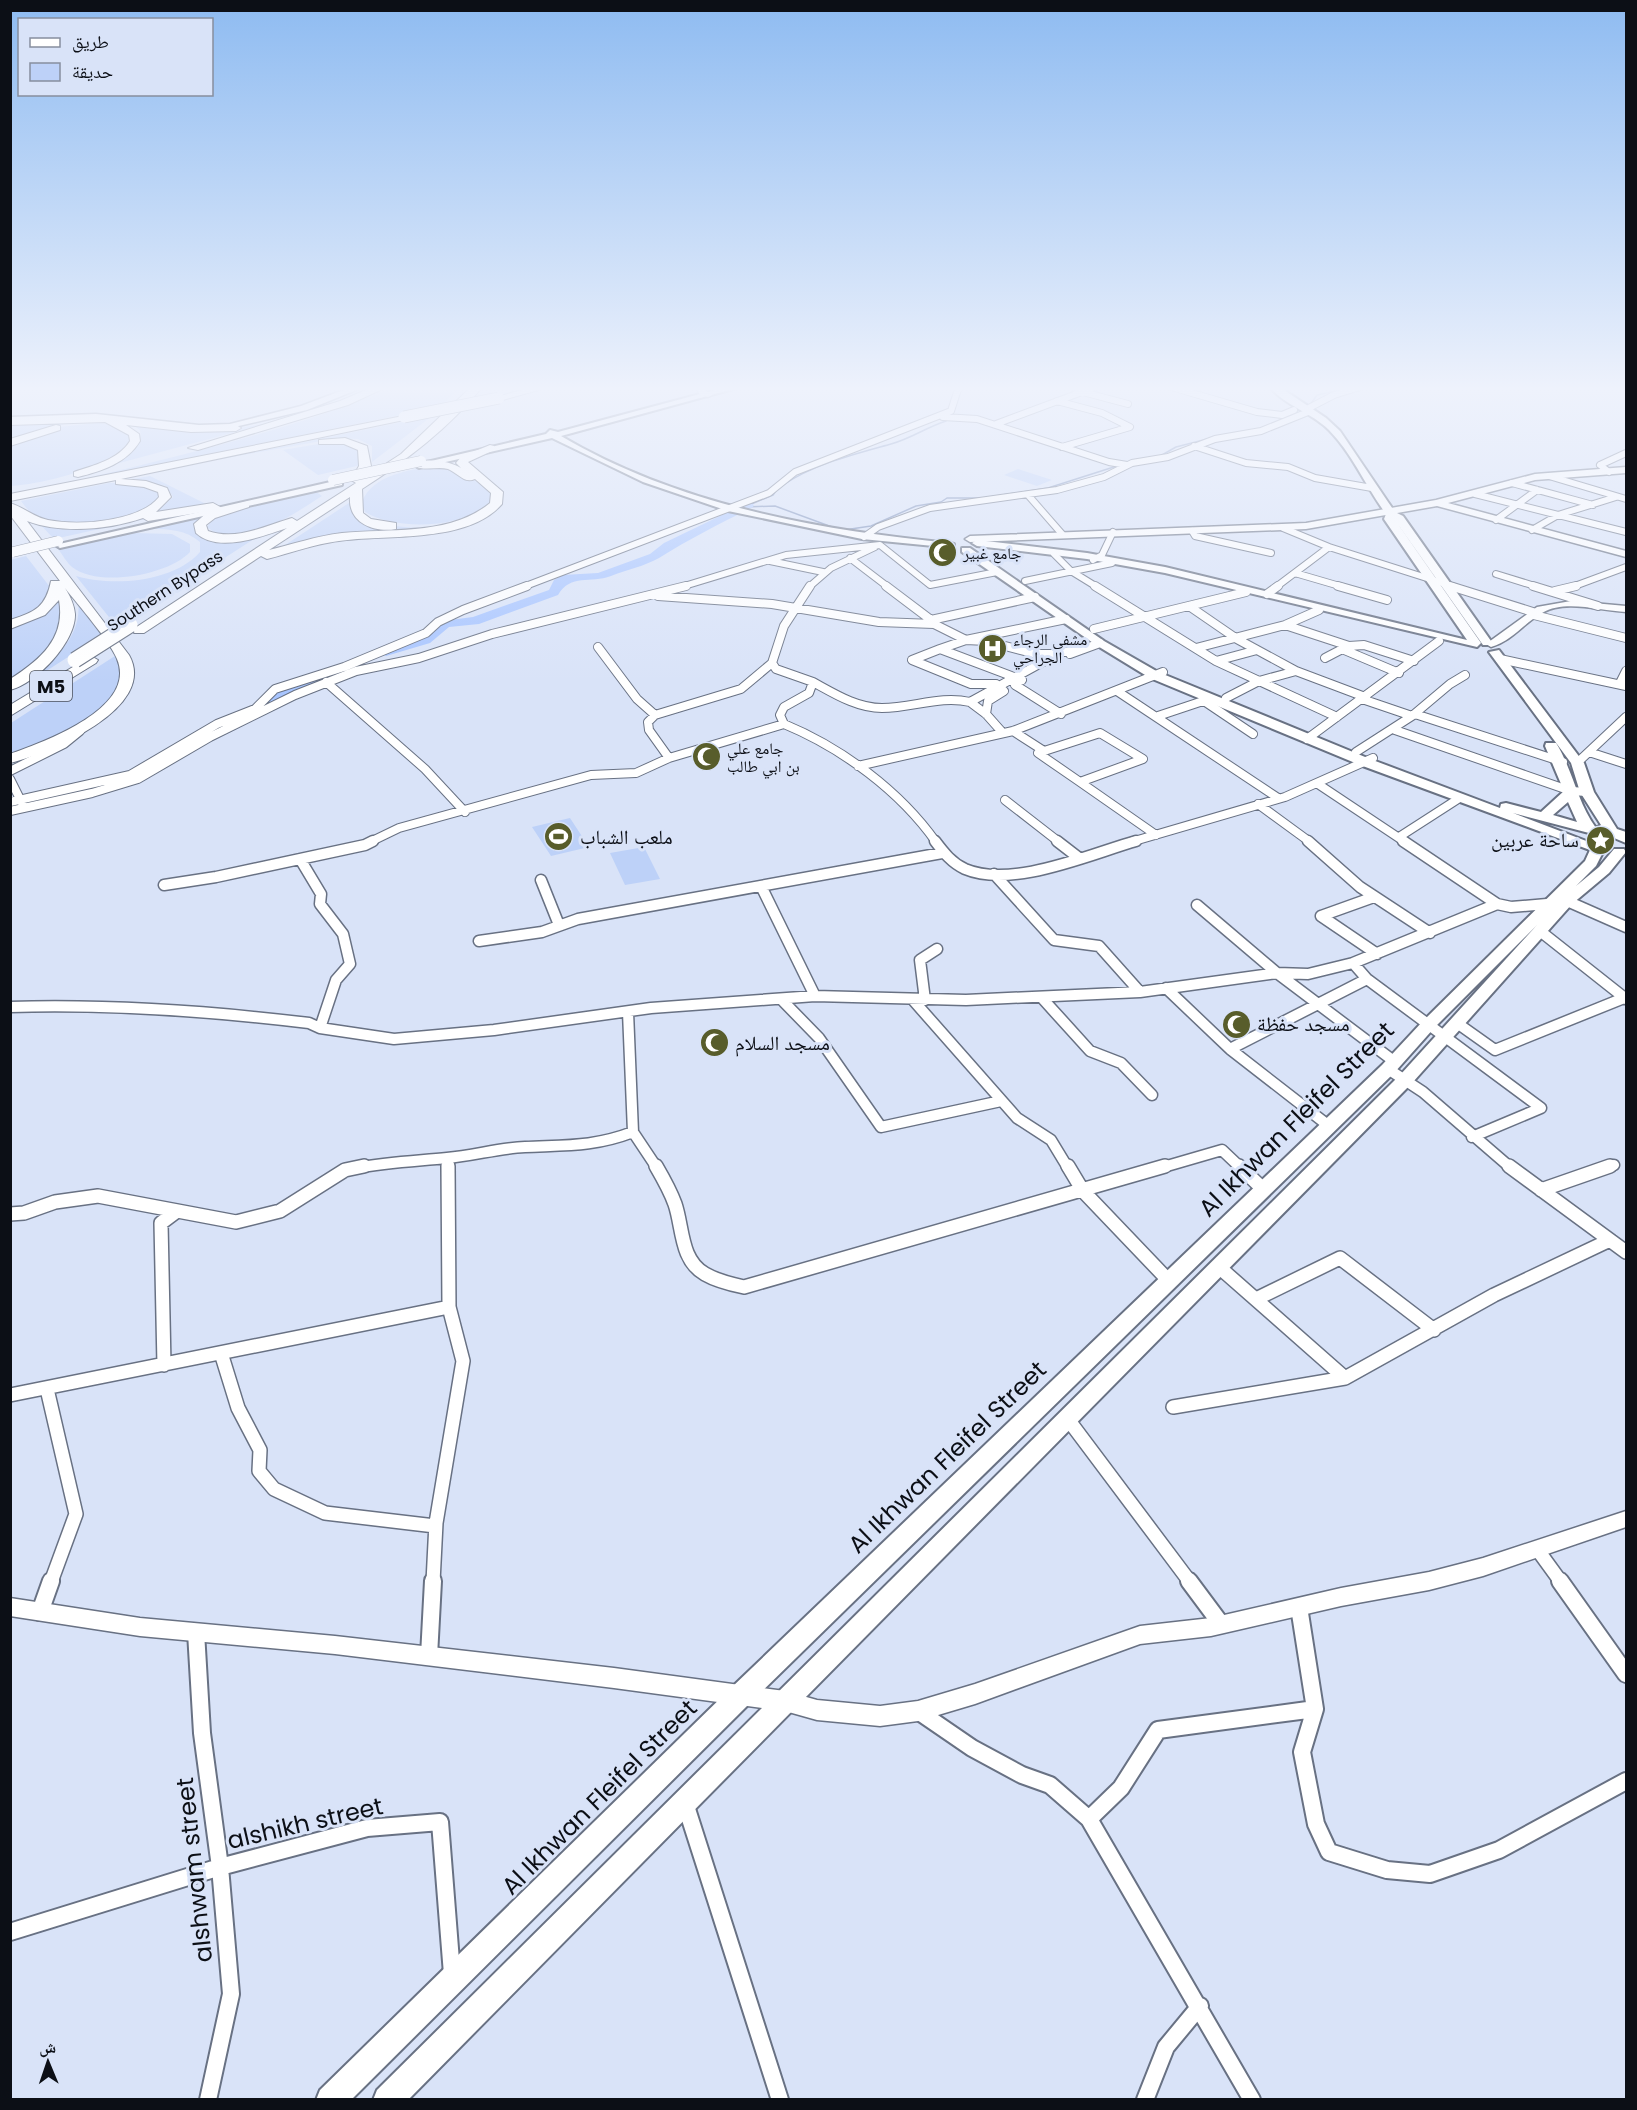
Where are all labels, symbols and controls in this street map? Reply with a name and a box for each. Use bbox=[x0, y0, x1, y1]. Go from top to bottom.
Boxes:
legend bbox=[18, 18, 213, 96]
text: طريق bbox=[72, 29, 109, 54]
text: حديقة bbox=[72, 59, 113, 84]
mosque icon: جامع غبير bbox=[926, 537, 958, 569]
place label: جامع غبير bbox=[962, 542, 1021, 565]
street label: Southern Bypass bbox=[103, 545, 227, 637]
place label: مشفى الرجاء الجراحي bbox=[1013, 628, 1087, 670]
hospital icon: مشفى الرجاء الجراحي bbox=[976, 632, 1008, 664]
road number: M5 bbox=[30, 671, 72, 701]
place label: جامع علي بن ابي طالب bbox=[727, 737, 800, 779]
mosque icon: جامع علي بن ابي طالب bbox=[690, 741, 722, 773]
sports icon: ملعب الشباب bbox=[543, 821, 575, 853]
place label: ملعب الشباب bbox=[580, 823, 673, 851]
place icon: ساحة عربين bbox=[1584, 824, 1616, 856]
place label: ساحة عربين bbox=[1491, 826, 1579, 854]
mosque icon: مسجد حفظة bbox=[1220, 1008, 1252, 1040]
place label: مسجد حفظة bbox=[1257, 1010, 1350, 1038]
street label: Al Ikhwan Fleifel Street bbox=[1191, 1014, 1401, 1224]
mosque icon: مسجد السلام bbox=[698, 1027, 730, 1059]
place label: مسجد السلام bbox=[735, 1029, 830, 1057]
street label: Al Ikhwan Fleifel Street bbox=[841, 1353, 1053, 1561]
street label: Al Ikhwan Fleifel Street bbox=[494, 1692, 704, 1902]
street label: alshwam street bbox=[168, 1776, 220, 1964]
street label: alshikh street bbox=[224, 1789, 386, 1857]
north arrow bbox=[18, 2032, 78, 2092]
text: ش bbox=[39, 2036, 56, 2059]

